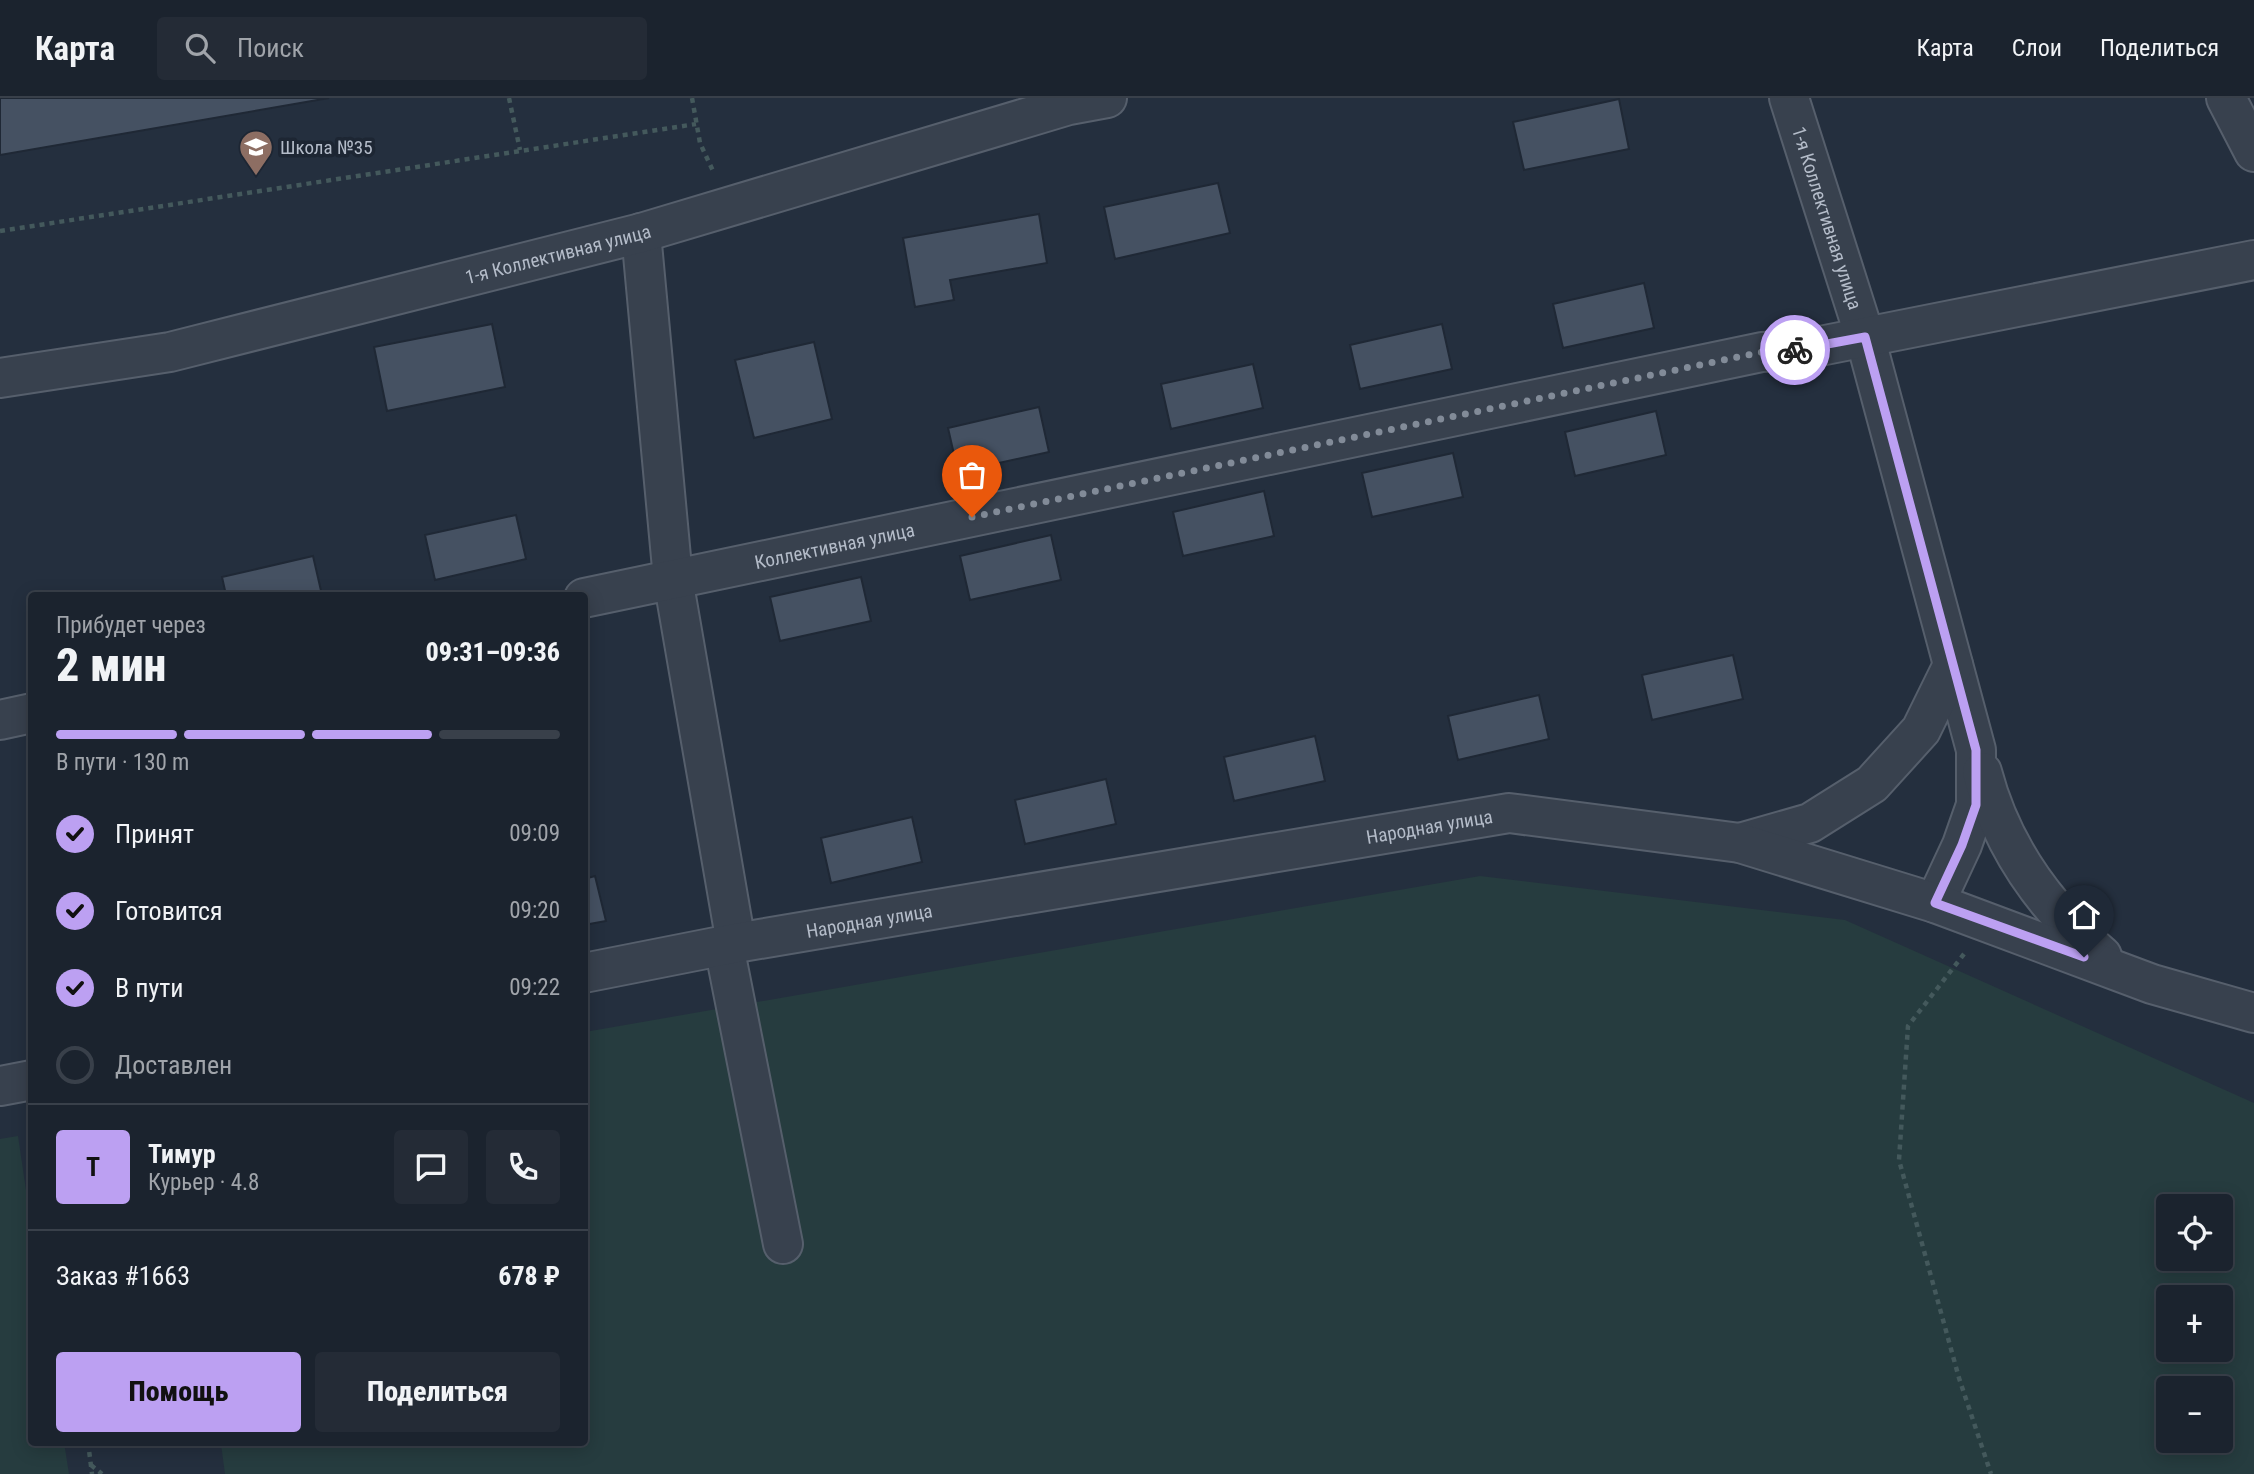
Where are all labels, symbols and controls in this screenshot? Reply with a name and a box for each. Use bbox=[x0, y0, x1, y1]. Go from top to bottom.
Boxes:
search box bbox=[157, 17, 647, 80]
text: Карта bbox=[35, 29, 115, 68]
icon: search bbox=[181, 29, 219, 67]
text: Поиск bbox=[237, 33, 304, 63]
text: Карта bbox=[1916, 34, 1974, 62]
text: Слои bbox=[2012, 34, 2062, 62]
text: Поделиться bbox=[2100, 34, 2219, 62]
street label: 1-я Коллективная улица bbox=[1787, 124, 1867, 313]
school or university icon: Школа №35 bbox=[237, 128, 275, 177]
place label: Школа №35 bbox=[280, 136, 373, 159]
street label: 1-я Коллективная улица bbox=[463, 220, 654, 289]
courier bbox=[1760, 315, 1830, 385]
icon: bike bbox=[1776, 331, 1814, 369]
pin bbox=[942, 445, 1002, 517]
icon: bag bbox=[953, 456, 991, 494]
street label: Коллективная улица bbox=[753, 518, 917, 574]
text: Прибудет через bbox=[56, 612, 206, 639]
text: 09:31–09:36 bbox=[426, 637, 560, 667]
text: 2 мин bbox=[56, 638, 166, 692]
text: В пути · 130 m bbox=[56, 749, 189, 776]
street label: Народная улица bbox=[1365, 805, 1494, 849]
icon: check bbox=[56, 815, 94, 853]
text: Принят bbox=[115, 819, 194, 849]
text: 09:09 bbox=[509, 820, 560, 847]
pin bbox=[2054, 885, 2114, 957]
icon: check bbox=[56, 892, 94, 930]
text: Готовится bbox=[115, 896, 223, 926]
icon: home bbox=[2065, 896, 2103, 934]
text: 09:20 bbox=[509, 897, 560, 924]
street label: Народная улица bbox=[804, 899, 934, 943]
icon: check bbox=[56, 969, 94, 1007]
text: В пути bbox=[115, 973, 184, 1003]
text: 09:22 bbox=[509, 974, 560, 1001]
text: Доставлен bbox=[115, 1050, 232, 1080]
button: chat bbox=[394, 1130, 468, 1204]
button: phone bbox=[486, 1130, 560, 1204]
text: Тимур bbox=[148, 1139, 216, 1169]
text: Т bbox=[86, 1152, 100, 1182]
text: Курьер · 4.8 bbox=[148, 1169, 259, 1196]
map controls bbox=[2156, 1194, 2233, 1453]
button: locate bbox=[2156, 1194, 2233, 1271]
text: Заказ #1663 bbox=[56, 1261, 190, 1291]
text: 678 ₽ bbox=[498, 1261, 560, 1291]
button: + bbox=[2156, 1285, 2233, 1362]
button: Помощь bbox=[56, 1352, 301, 1432]
button: Поделиться bbox=[315, 1352, 560, 1432]
button: − bbox=[2156, 1376, 2233, 1453]

